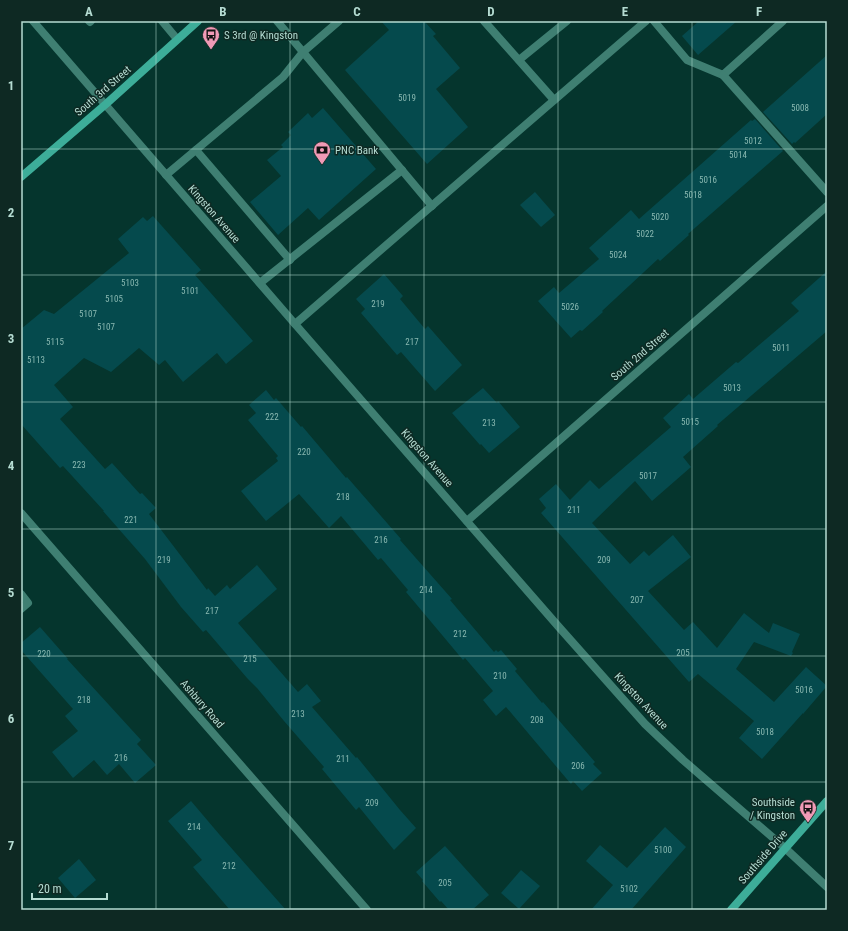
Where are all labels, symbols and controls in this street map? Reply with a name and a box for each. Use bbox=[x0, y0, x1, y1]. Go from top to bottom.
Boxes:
text: A bbox=[85, 4, 93, 19]
text: B bbox=[219, 4, 227, 19]
text: C bbox=[353, 4, 361, 19]
text: D bbox=[487, 4, 495, 19]
text: E bbox=[622, 4, 629, 19]
text: F bbox=[756, 4, 762, 19]
bus stop icon: S 3rd @ Kingston bbox=[201, 25, 221, 50]
place label: S 3rd @ Kingston bbox=[224, 29, 298, 42]
street label: South 3rd Street bbox=[72, 63, 134, 119]
text: 1 bbox=[8, 78, 14, 93]
house number: 5019 bbox=[398, 93, 416, 103]
house number: 5008 bbox=[791, 103, 809, 113]
house number: 5012 bbox=[744, 136, 762, 146]
bank icon: PNC Bank bbox=[312, 140, 332, 165]
place label: PNC Bank bbox=[335, 144, 378, 157]
house number: 5014 bbox=[729, 150, 747, 160]
house number: 5016 bbox=[699, 175, 717, 185]
street label: Kingston Avenue bbox=[185, 182, 243, 246]
house number: 5018 bbox=[684, 190, 702, 200]
text: 2 bbox=[8, 205, 15, 220]
house number: 5020 bbox=[651, 212, 669, 222]
house number: 5022 bbox=[636, 229, 654, 239]
house number: 5024 bbox=[609, 250, 627, 260]
house number: 5103 bbox=[121, 278, 139, 288]
house number: 5101 bbox=[181, 286, 199, 296]
house number: 5105 bbox=[105, 294, 123, 304]
house number: 219 bbox=[371, 299, 385, 309]
house number: 5026 bbox=[561, 302, 579, 312]
house number: 5107 bbox=[79, 309, 97, 319]
house number: 5107 bbox=[97, 322, 115, 332]
street label: South 2nd Street bbox=[609, 326, 671, 384]
text: 3 bbox=[8, 331, 14, 346]
house number: 5115 bbox=[46, 337, 64, 347]
house number: 217 bbox=[405, 337, 419, 347]
house number: 5011 bbox=[772, 343, 790, 353]
house number: 5113 bbox=[27, 355, 45, 365]
house number: 5013 bbox=[723, 383, 741, 393]
house number: 222 bbox=[265, 412, 279, 422]
house number: 5015 bbox=[681, 417, 699, 427]
house number: 213 bbox=[482, 418, 496, 428]
street label: Kingston Avenue bbox=[398, 426, 456, 490]
house number: 220 bbox=[297, 447, 311, 457]
text: 4 bbox=[8, 458, 15, 473]
house number: 223 bbox=[72, 460, 86, 470]
house number: 5017 bbox=[639, 471, 657, 481]
house number: 218 bbox=[336, 492, 350, 502]
house number: 211 bbox=[567, 505, 581, 515]
house number: 221 bbox=[124, 515, 138, 525]
house number: 216 bbox=[374, 535, 388, 545]
house number: 219 bbox=[157, 555, 171, 565]
house number: 209 bbox=[597, 555, 611, 565]
text: 5 bbox=[8, 585, 15, 600]
house number: 214 bbox=[419, 585, 433, 595]
house number: 207 bbox=[630, 595, 644, 605]
house number: 217 bbox=[205, 606, 219, 616]
house number: 212 bbox=[453, 629, 467, 639]
house number: 205 bbox=[676, 648, 690, 658]
house number: 220 bbox=[37, 649, 51, 659]
house number: 215 bbox=[243, 654, 257, 664]
street label: Kingston Avenue bbox=[612, 670, 670, 732]
house number: 210 bbox=[493, 671, 507, 681]
street label: Ashbury Road bbox=[177, 677, 227, 731]
house number: 5016 bbox=[795, 685, 813, 695]
house number: 218 bbox=[77, 695, 91, 705]
house number: 213 bbox=[291, 709, 305, 719]
text: 6 bbox=[8, 711, 15, 726]
house number: 208 bbox=[530, 715, 544, 725]
house number: 5018 bbox=[756, 727, 774, 737]
house number: 216 bbox=[114, 753, 128, 763]
house number: 211 bbox=[336, 754, 350, 764]
house number: 206 bbox=[571, 761, 585, 771]
place label: Southside / Kingston bbox=[750, 796, 795, 822]
house number: 209 bbox=[365, 798, 379, 808]
bus stop icon: Southside / Kingston bbox=[798, 798, 818, 823]
house number: 214 bbox=[187, 822, 201, 832]
street label: Southside Drive bbox=[736, 827, 790, 887]
text: 7 bbox=[8, 838, 15, 853]
house number: 5100 bbox=[654, 845, 672, 855]
house number: 212 bbox=[222, 861, 236, 871]
scale bar bbox=[32, 875, 107, 901]
house number: 205 bbox=[438, 878, 452, 888]
text: 20 m bbox=[38, 882, 62, 896]
house number: 5102 bbox=[620, 884, 638, 894]

